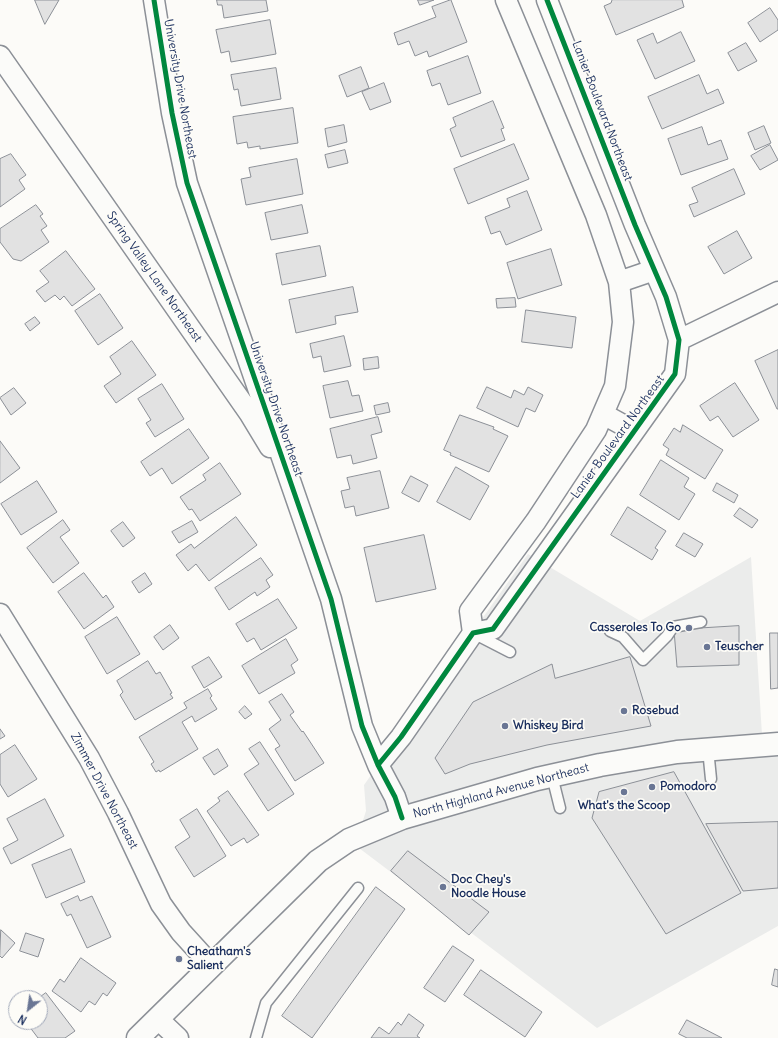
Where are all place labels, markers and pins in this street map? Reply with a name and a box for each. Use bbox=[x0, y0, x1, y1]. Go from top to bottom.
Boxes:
place label: Casseroles To Go bbox=[589, 621, 681, 635]
marker: Casseroles To Go bbox=[684, 623, 694, 633]
place label: Teuscher bbox=[715, 640, 764, 654]
marker: Teuscher bbox=[702, 642, 712, 652]
place label: Rosebud bbox=[632, 704, 679, 718]
marker: Rosebud bbox=[619, 706, 629, 716]
place label: Whiskey Bird bbox=[513, 719, 584, 733]
marker: Whiskey Bird bbox=[500, 721, 510, 731]
place label: Pomodoro bbox=[660, 780, 716, 794]
marker: Pomodoro bbox=[647, 782, 657, 792]
marker: What's the Scoop bbox=[619, 787, 629, 797]
place label: What's the Scoop bbox=[578, 799, 670, 813]
place label: Doc Chey's Noodle House bbox=[451, 873, 526, 901]
marker: Doc Chey's Noodle House bbox=[438, 882, 448, 892]
place label: Cheatham's Salient bbox=[187, 945, 251, 973]
marker: Cheatham's Salient bbox=[174, 954, 184, 964]

